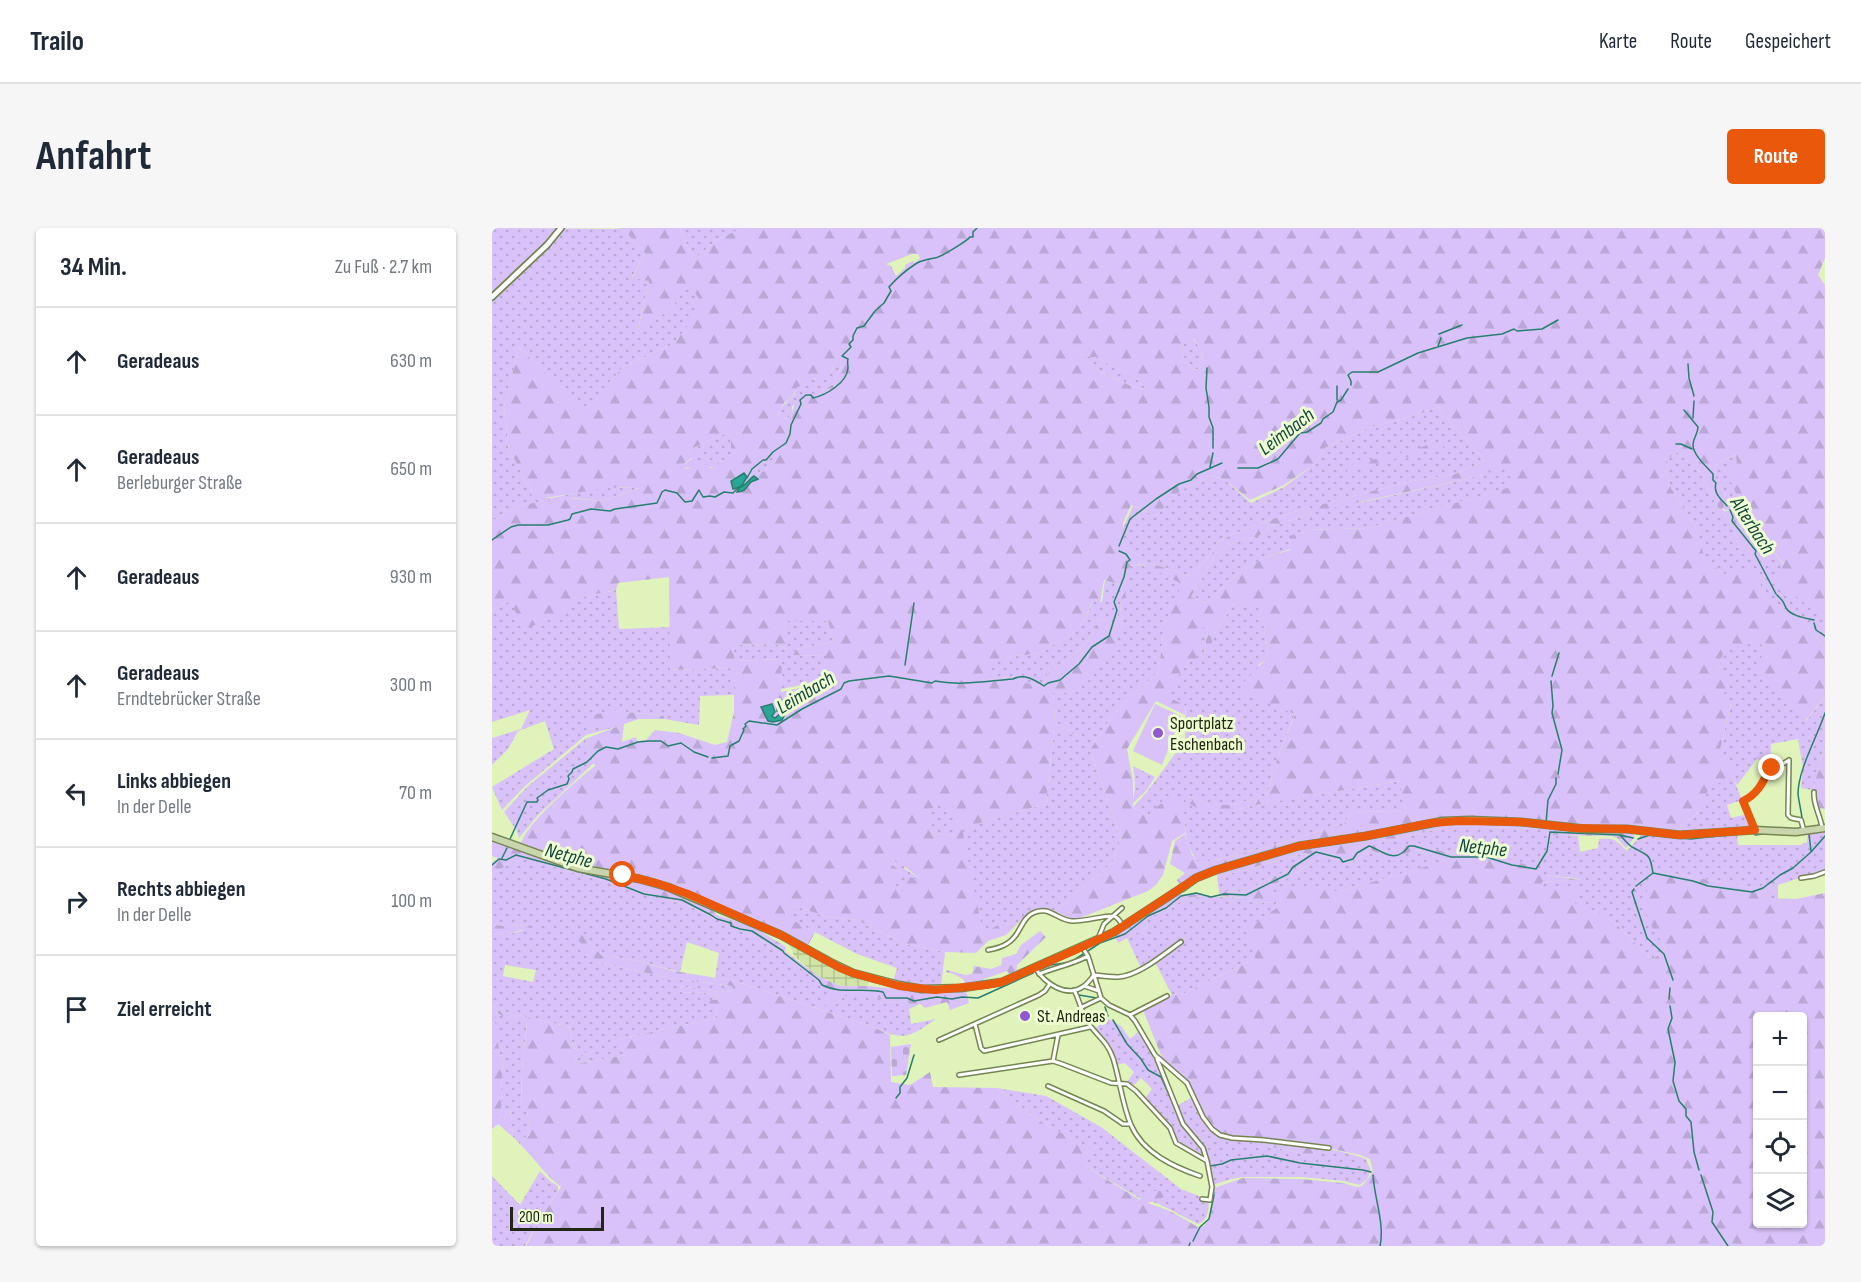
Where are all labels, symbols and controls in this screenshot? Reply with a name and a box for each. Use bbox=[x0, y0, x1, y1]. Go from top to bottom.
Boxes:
text: Trailo bbox=[30, 25, 84, 58]
text: Karte bbox=[1599, 29, 1637, 54]
text: Route bbox=[1670, 29, 1712, 54]
text: Gespeichert bbox=[1745, 29, 1831, 54]
button: Route bbox=[1727, 129, 1825, 184]
text: Anfahrt bbox=[36, 131, 151, 182]
text: 34 Min. bbox=[60, 252, 127, 283]
text: Zu Fuß · 2.7 km bbox=[335, 255, 432, 279]
icon: ahead bbox=[60, 345, 93, 378]
text: Geradeaus bbox=[117, 348, 200, 375]
text: 630 m bbox=[390, 349, 432, 373]
water label: Leimbach bbox=[1254, 403, 1319, 460]
text: Geradeaus bbox=[117, 444, 200, 471]
icon: ahead bbox=[60, 453, 93, 486]
text: 650 m bbox=[390, 457, 432, 481]
text: Berleburger Straße bbox=[117, 471, 242, 495]
water label: Alterbach bbox=[1724, 491, 1780, 559]
icon: ahead bbox=[60, 561, 93, 594]
text: Geradeaus bbox=[117, 564, 200, 591]
text: 930 m bbox=[390, 565, 432, 589]
text: Geradeaus bbox=[117, 660, 200, 687]
water label: Leimbach bbox=[772, 666, 839, 719]
icon: ahead bbox=[60, 669, 93, 702]
text: 300 m bbox=[390, 673, 432, 697]
text: Erndtebrücker Straße bbox=[117, 687, 261, 711]
place label: Sportplatz Eschenbach bbox=[1170, 713, 1243, 755]
marker: Sportplatz Eschenbach bbox=[1151, 726, 1165, 740]
route end bbox=[1758, 754, 1784, 780]
text: Links abbiegen bbox=[117, 768, 231, 795]
icon: left bbox=[60, 777, 93, 810]
text: 70 m bbox=[399, 781, 432, 805]
text: In der Delle bbox=[117, 795, 191, 819]
water label: Netphe bbox=[1458, 834, 1508, 862]
water label: Netphe bbox=[542, 838, 595, 874]
route start bbox=[609, 861, 635, 887]
text: Rechts abbiegen bbox=[117, 876, 246, 903]
icon: right bbox=[60, 885, 93, 918]
text: 100 m bbox=[391, 889, 432, 913]
text: In der Delle bbox=[117, 903, 191, 927]
icon: arrive bbox=[60, 993, 93, 1026]
text: Ziel erreicht bbox=[117, 996, 212, 1023]
place label: St. Andreas bbox=[1037, 1006, 1105, 1027]
marker: St. Andreas bbox=[1018, 1009, 1032, 1023]
map controls bbox=[1753, 1012, 1807, 1228]
button: + bbox=[1753, 1012, 1807, 1066]
button: − bbox=[1753, 1066, 1807, 1120]
button: locate bbox=[1753, 1120, 1807, 1174]
button: layers bbox=[1753, 1174, 1807, 1228]
scale bar bbox=[510, 1204, 604, 1232]
text: 200 m bbox=[519, 1208, 553, 1227]

